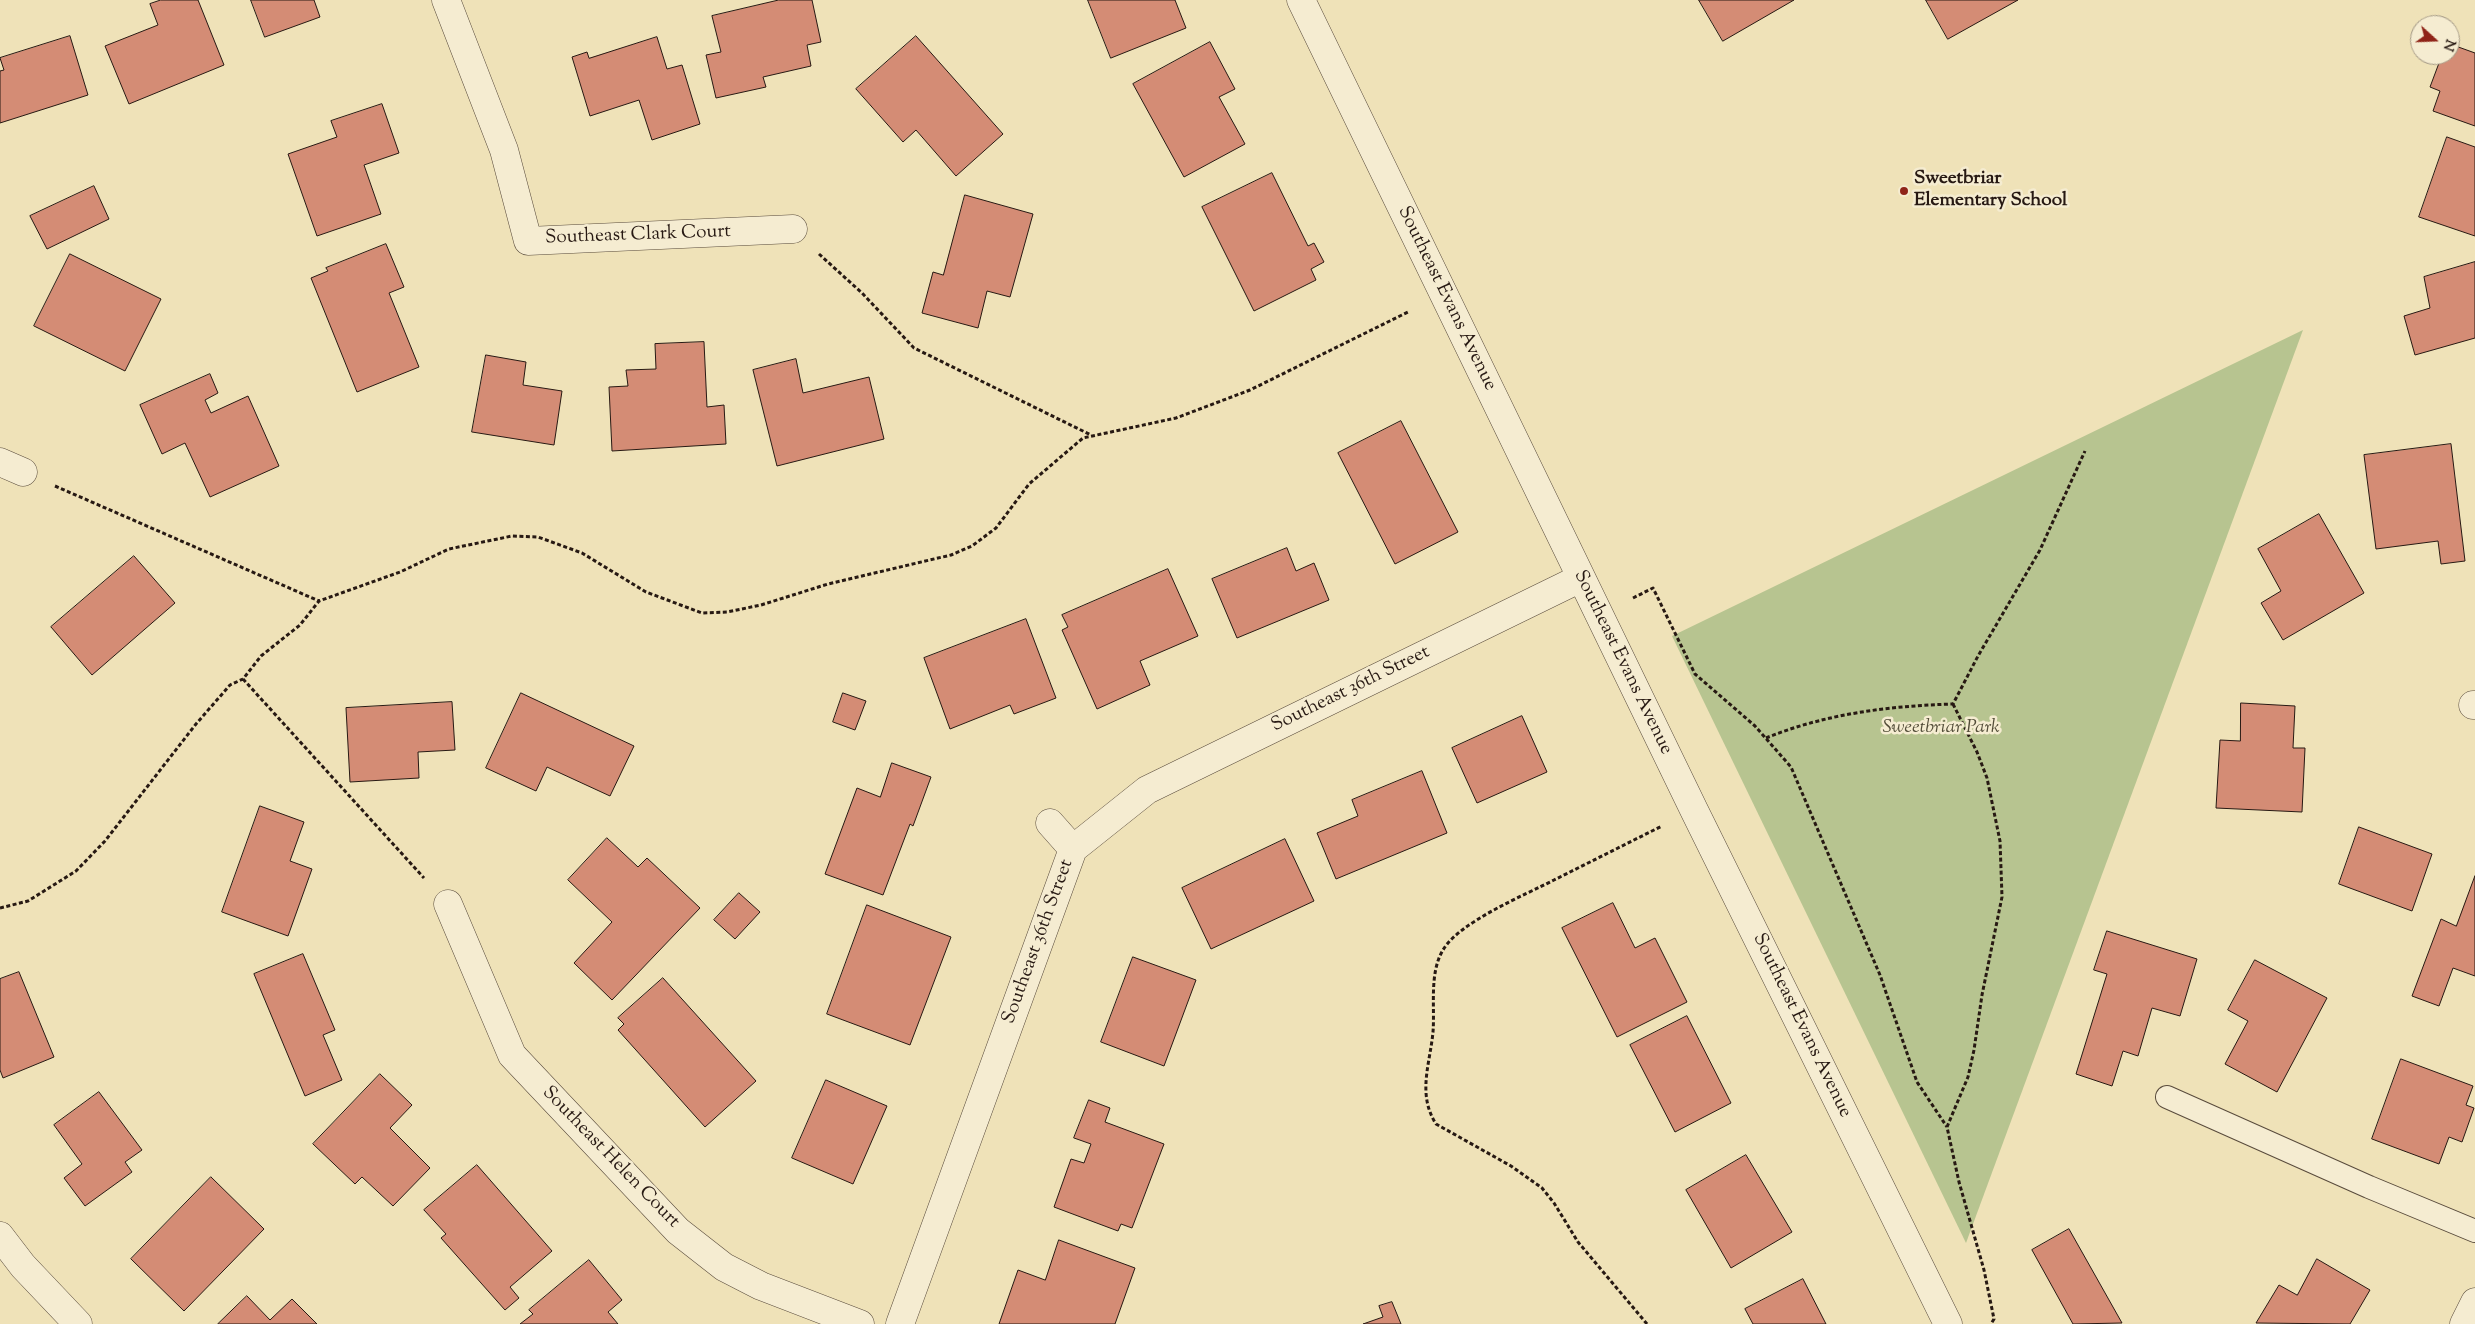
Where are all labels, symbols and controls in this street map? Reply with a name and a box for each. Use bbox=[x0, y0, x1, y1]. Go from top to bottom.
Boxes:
north arrow bbox=[2410, 15, 2460, 65]
text: N bbox=[2437, 36, 2459, 53]
place label: Sweetbriar Elementary School bbox=[1914, 169, 2067, 213]
marker: Sweetbriar Elementary School bbox=[1898, 185, 1910, 197]
street label: Southeast Evans Avenue bbox=[1391, 203, 1501, 395]
street label: Southeast Clark Court bbox=[545, 221, 731, 251]
street label: Southeast Evans Avenue bbox=[1567, 567, 1677, 759]
street label: Southeast 36th Street bbox=[1268, 642, 1434, 738]
park label: Sweetbriar Park bbox=[1882, 718, 2000, 740]
street label: Southeast 36th Street bbox=[999, 857, 1079, 1027]
street label: Southeast Evans Avenue bbox=[1746, 930, 1856, 1122]
street label: Southeast Helen Court bbox=[536, 1082, 684, 1234]

